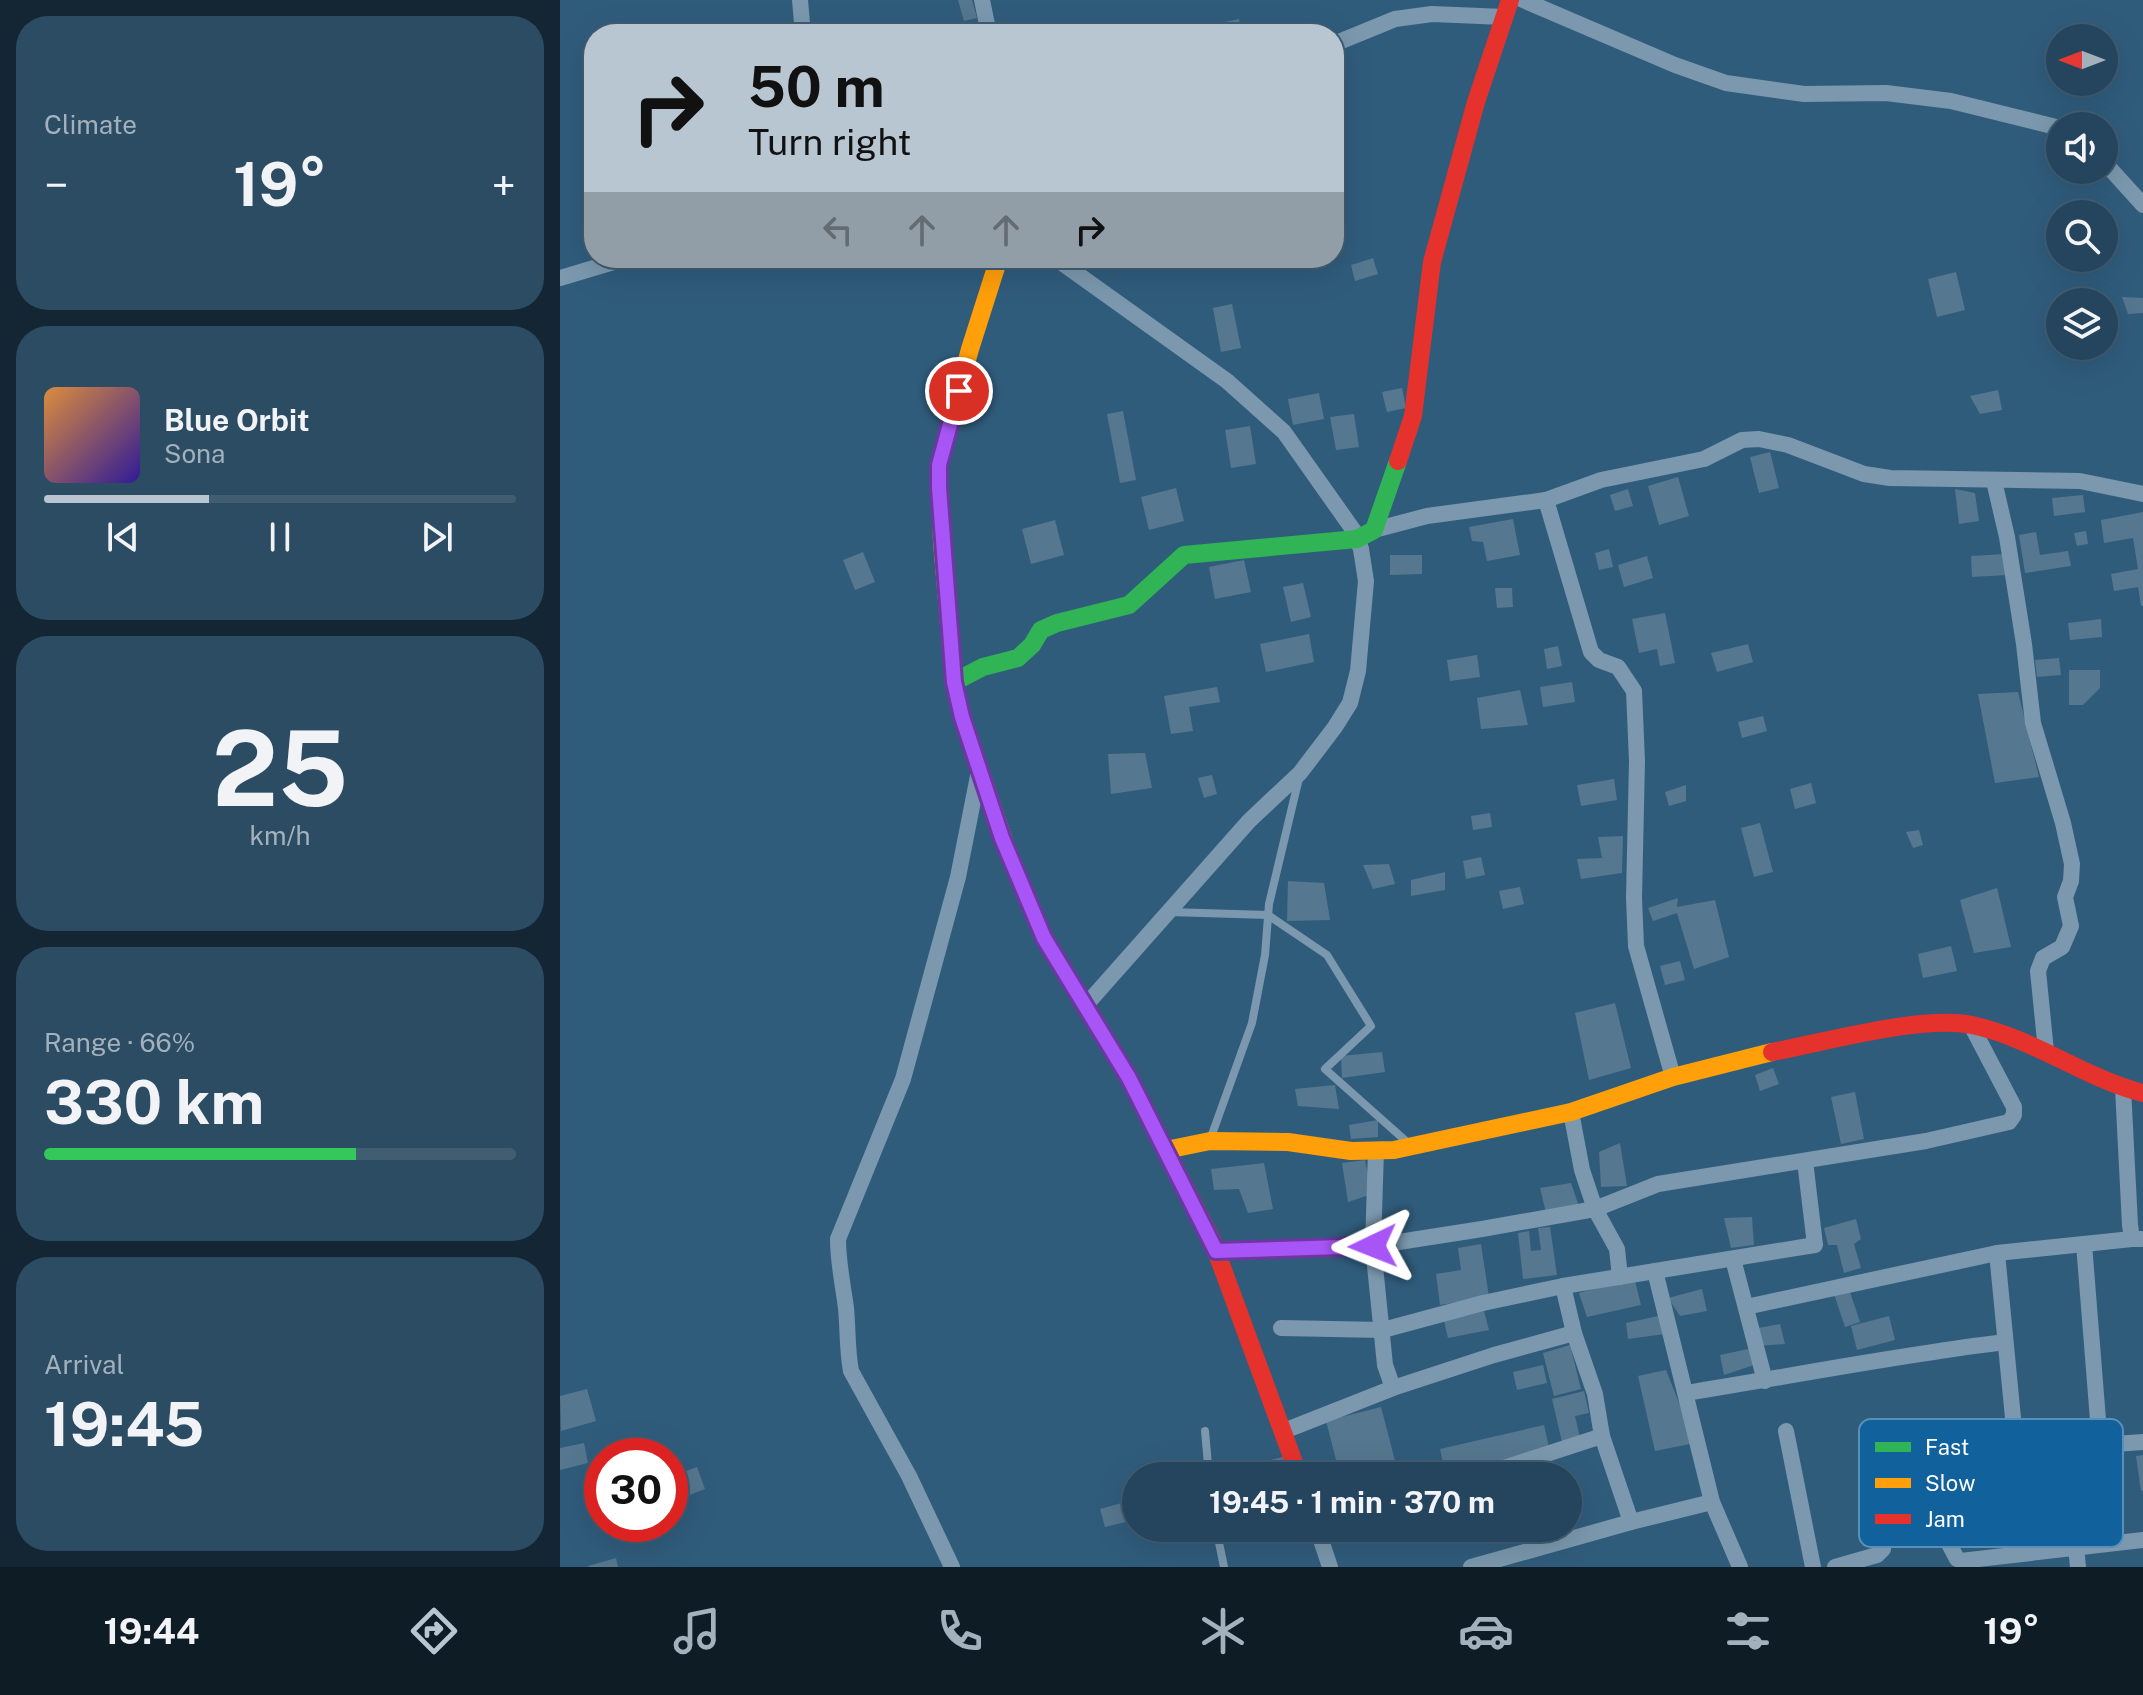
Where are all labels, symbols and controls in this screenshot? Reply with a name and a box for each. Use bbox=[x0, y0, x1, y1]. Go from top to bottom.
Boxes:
north arrow bbox=[2046, 24, 2118, 96]
map controls bbox=[2046, 24, 2118, 360]
text: 50 m bbox=[748, 54, 885, 120]
icon: right bbox=[616, 56, 720, 160]
text: Climate bbox=[44, 109, 137, 140]
button: sound bbox=[2046, 112, 2118, 184]
text: Turn right bbox=[748, 121, 911, 163]
text: 19° bbox=[233, 149, 327, 220]
text: − bbox=[44, 159, 68, 211]
text: + bbox=[492, 159, 516, 211]
button: search bbox=[2046, 200, 2118, 272]
icon: left bbox=[816, 208, 860, 252]
icon: ahead bbox=[900, 208, 944, 252]
icon: ahead bbox=[984, 208, 1028, 252]
icon: right bbox=[1068, 208, 1112, 252]
button: layers bbox=[2046, 288, 2118, 360]
pin bbox=[925, 357, 993, 425]
icon: arrive bbox=[937, 369, 981, 413]
text: Blue Orbit bbox=[164, 402, 310, 438]
text: Sona bbox=[164, 438, 225, 469]
icon: previous bbox=[101, 515, 145, 559]
icon: pause bbox=[258, 515, 302, 559]
icon: next bbox=[415, 515, 459, 559]
text: 25 bbox=[212, 707, 348, 829]
text: km/h bbox=[249, 820, 311, 851]
text: Range · 66% bbox=[44, 1027, 195, 1058]
text: 330 km bbox=[44, 1067, 264, 1138]
position arrow bbox=[1331, 1204, 1415, 1288]
text: Arrival bbox=[44, 1349, 124, 1380]
text: 19:45 bbox=[44, 1389, 204, 1460]
legend bbox=[1859, 1419, 2123, 1547]
text: Fast bbox=[1925, 1434, 1969, 1460]
speed limit sign: 30 bbox=[584, 1438, 688, 1542]
text: Slow bbox=[1925, 1470, 1975, 1496]
text: 19:45 · 1 min · 370 m bbox=[1209, 1484, 1495, 1520]
text: Jam bbox=[1925, 1506, 1965, 1532]
icon: directions bbox=[406, 1603, 462, 1659]
icon: music bbox=[669, 1603, 725, 1659]
icon: phone bbox=[932, 1603, 988, 1659]
icon: climate bbox=[1195, 1603, 1251, 1659]
icon: car bbox=[1458, 1603, 1514, 1659]
icon: filters bbox=[1720, 1603, 1776, 1659]
text: 19:44 bbox=[103, 1610, 199, 1652]
text: 19° bbox=[1983, 1610, 2039, 1652]

